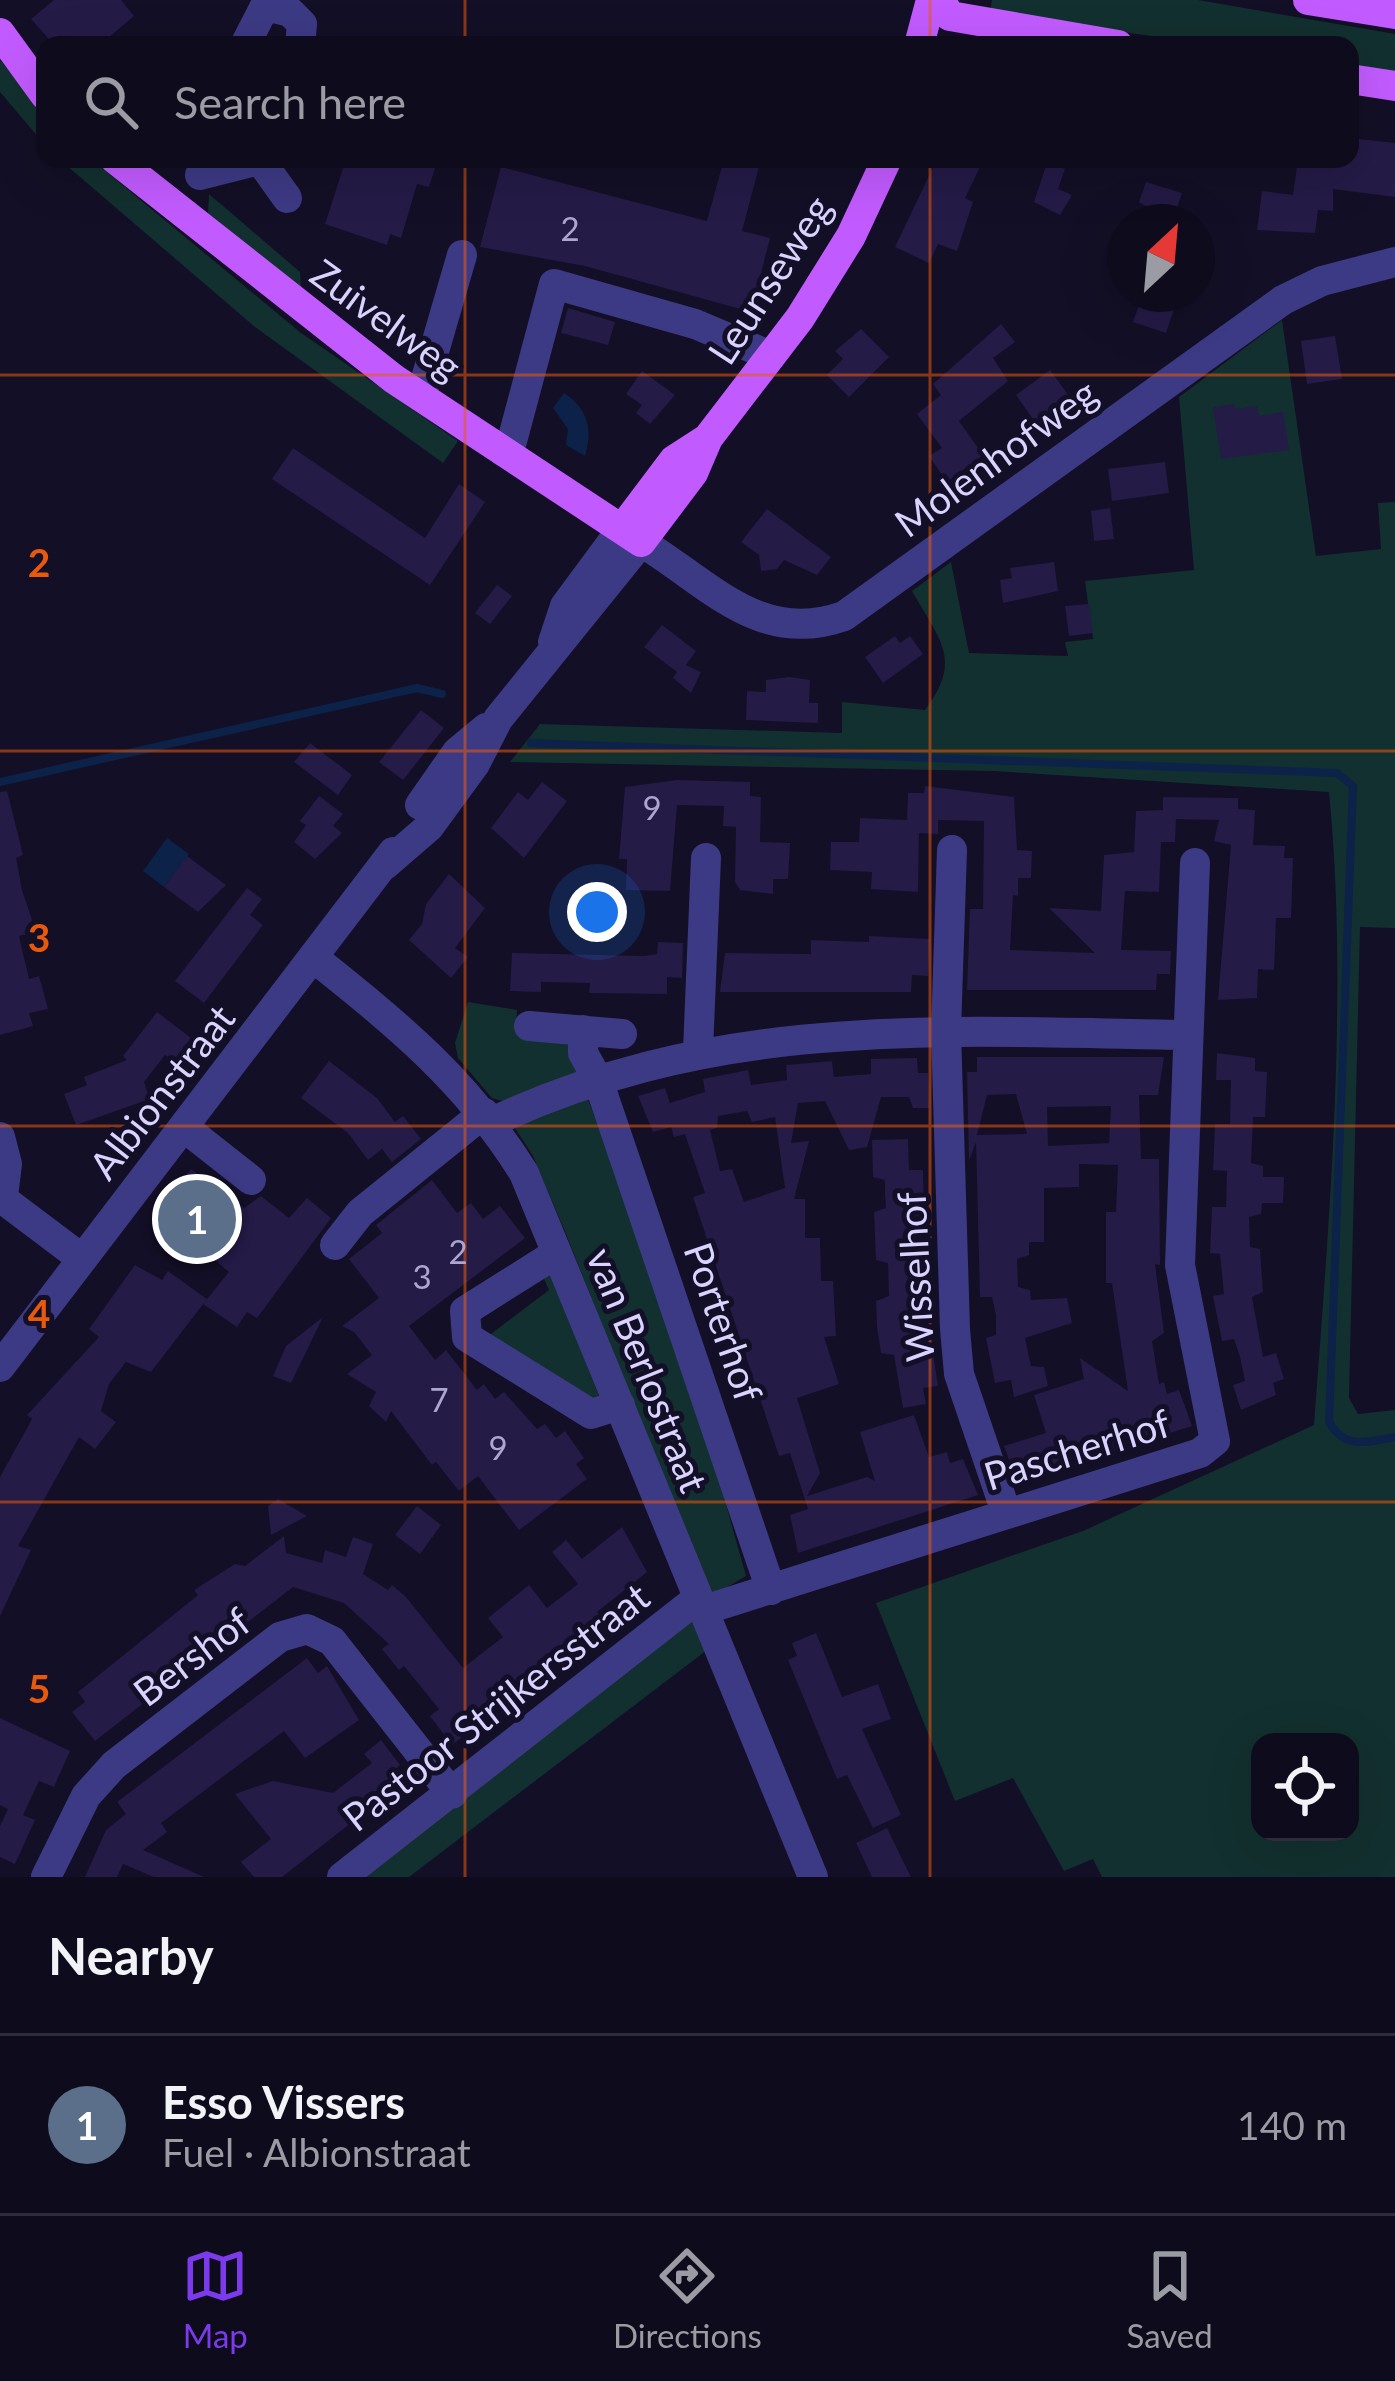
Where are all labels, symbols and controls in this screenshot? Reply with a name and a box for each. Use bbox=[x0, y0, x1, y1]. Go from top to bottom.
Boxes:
search box bbox=[36, 36, 1359, 168]
icon: search bbox=[78, 69, 144, 135]
text: Search here bbox=[174, 75, 406, 129]
street label: Leunseweg bbox=[698, 187, 841, 372]
north arrow bbox=[1107, 204, 1215, 312]
house number: 2 bbox=[560, 208, 580, 248]
street label: Zuivelweg bbox=[303, 249, 471, 389]
street label: Molenhofweg bbox=[886, 369, 1105, 546]
text: 2 bbox=[28, 539, 50, 585]
house number: 9 bbox=[642, 787, 662, 827]
your location bbox=[567, 882, 627, 942]
text: 3 bbox=[28, 914, 50, 960]
street label: Albionstraat bbox=[79, 995, 243, 1187]
pin: 1 bbox=[158, 1174, 236, 1264]
street label: Wisselhof bbox=[888, 1190, 942, 1363]
house number: 2 bbox=[448, 1231, 468, 1271]
street label: Porterhof bbox=[675, 1236, 773, 1407]
street label: van Berlostraat bbox=[578, 1241, 718, 1498]
house number: 3 bbox=[412, 1256, 432, 1296]
text: 4 bbox=[28, 1290, 50, 1336]
house number: 7 bbox=[429, 1379, 449, 1419]
street label: Pascherhof bbox=[978, 1399, 1175, 1499]
house number: 9 bbox=[488, 1427, 508, 1467]
street label: Pastoor Strijkersstraat bbox=[333, 1573, 657, 1840]
street label: Bershof bbox=[124, 1597, 259, 1715]
text: 5 bbox=[28, 1665, 50, 1711]
map controls bbox=[1251, 1733, 1359, 1841]
button: locate bbox=[1251, 1733, 1359, 1841]
text: Nearby bbox=[48, 1925, 214, 1986]
text: Esso Vissers bbox=[162, 2075, 405, 2129]
text: 1 bbox=[76, 2102, 98, 2148]
text: 140 m bbox=[1237, 2102, 1347, 2148]
text: Fuel · Albionstraat bbox=[162, 2129, 471, 2175]
tab: Map bbox=[182, 2243, 248, 2355]
tab: Directions bbox=[613, 2243, 762, 2355]
tab: Saved bbox=[1126, 2243, 1213, 2355]

